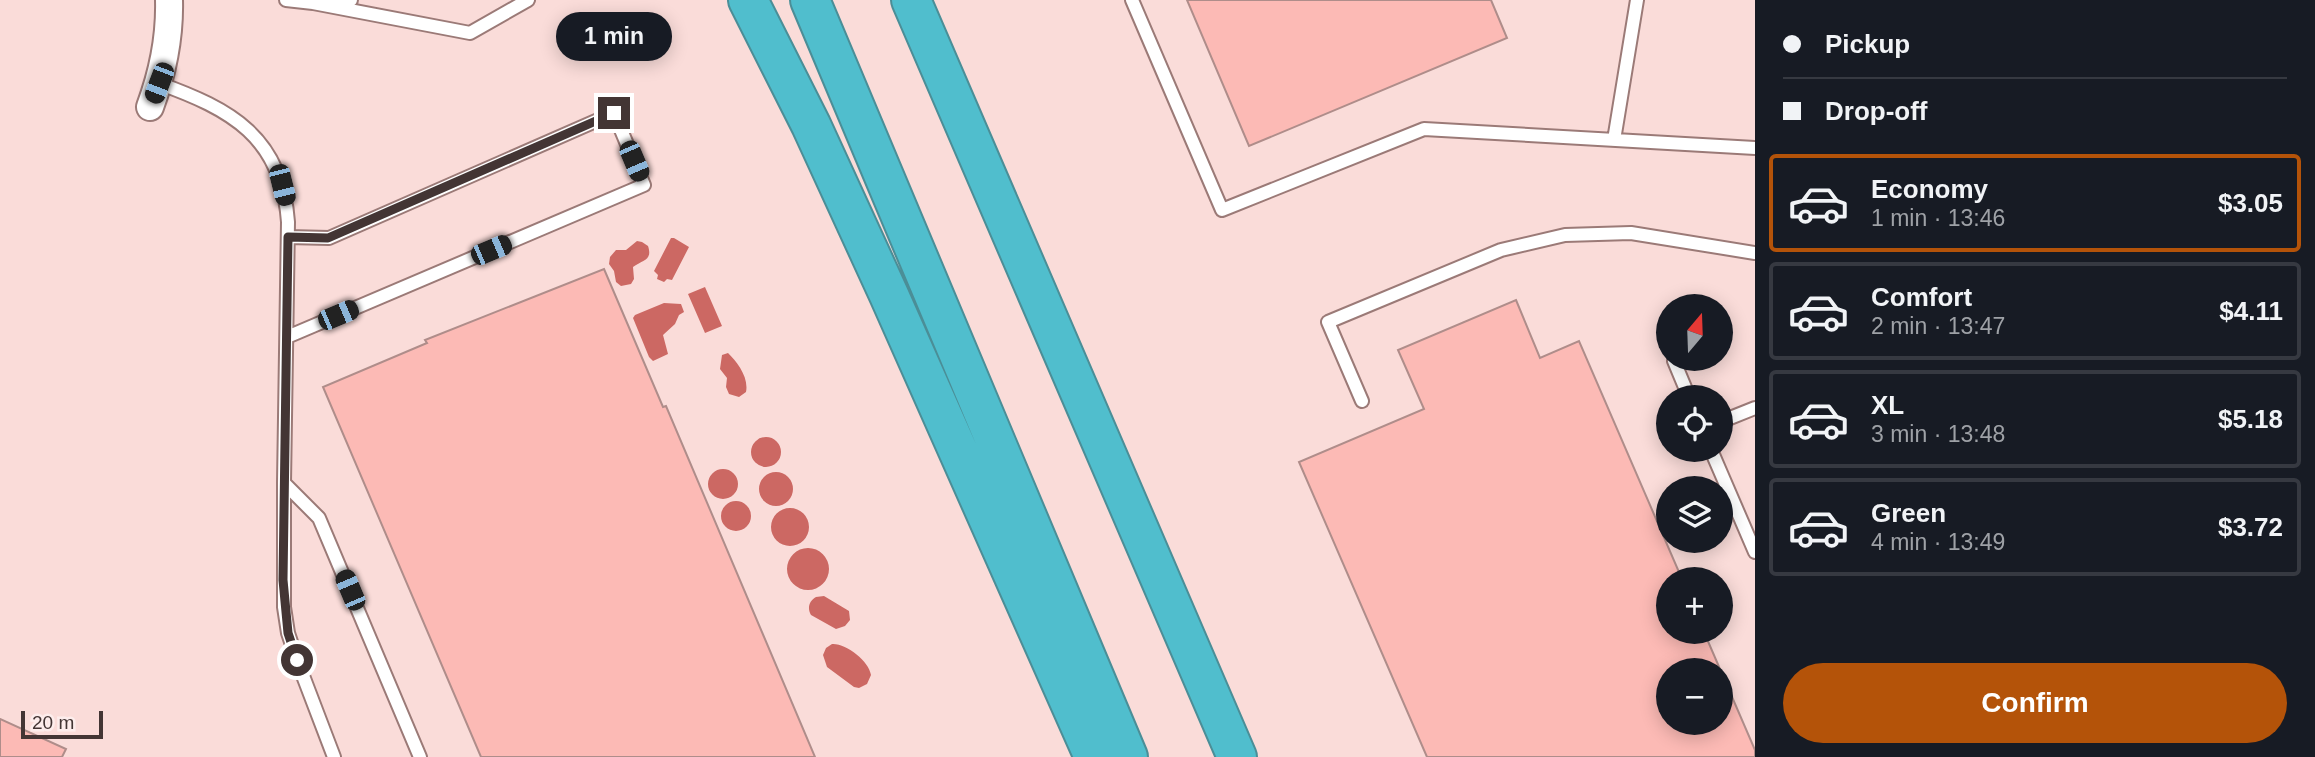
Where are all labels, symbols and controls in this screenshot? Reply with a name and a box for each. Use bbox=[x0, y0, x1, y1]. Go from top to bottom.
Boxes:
callout: 1 min bbox=[556, 11, 672, 60]
text: 1 min bbox=[584, 23, 644, 49]
text: Pickup bbox=[1825, 29, 1910, 59]
car bbox=[142, 60, 177, 106]
text: Drop-off bbox=[1825, 96, 1928, 126]
route end bbox=[598, 97, 630, 129]
car bbox=[617, 138, 652, 184]
car bbox=[267, 162, 298, 208]
icon: car bbox=[1787, 172, 1850, 235]
text: Economy bbox=[1871, 174, 1988, 204]
text: $3.05 bbox=[2218, 188, 2283, 218]
text: 1 min · 13:46 bbox=[1871, 205, 2005, 231]
car bbox=[468, 232, 515, 268]
icon: car bbox=[1787, 280, 1850, 343]
text: Comfort bbox=[1871, 282, 1972, 312]
north arrow bbox=[1656, 294, 1732, 371]
map controls bbox=[1656, 294, 1733, 735]
text: $4.11 bbox=[2219, 296, 2283, 326]
car bbox=[315, 297, 362, 333]
text: 2 min · 13:47 bbox=[1871, 313, 2005, 339]
button: locate bbox=[1656, 385, 1733, 462]
icon: car bbox=[1787, 388, 1850, 451]
text: XL bbox=[1871, 390, 1904, 420]
text: $5.18 bbox=[2218, 404, 2283, 434]
text: 3 min · 13:48 bbox=[1871, 421, 2005, 447]
button: layers bbox=[1656, 476, 1733, 553]
icon: car bbox=[1787, 496, 1850, 559]
text: Green bbox=[1871, 498, 1946, 528]
text: $3.72 bbox=[2218, 512, 2283, 542]
text: 4 min · 13:49 bbox=[1871, 529, 2005, 555]
car bbox=[333, 567, 368, 613]
button: + bbox=[1656, 567, 1733, 644]
route start bbox=[281, 644, 313, 676]
button: − bbox=[1656, 658, 1733, 735]
button: Confirm bbox=[1783, 663, 2287, 743]
scale bar bbox=[21, 708, 103, 740]
text: 20 m bbox=[32, 712, 74, 733]

